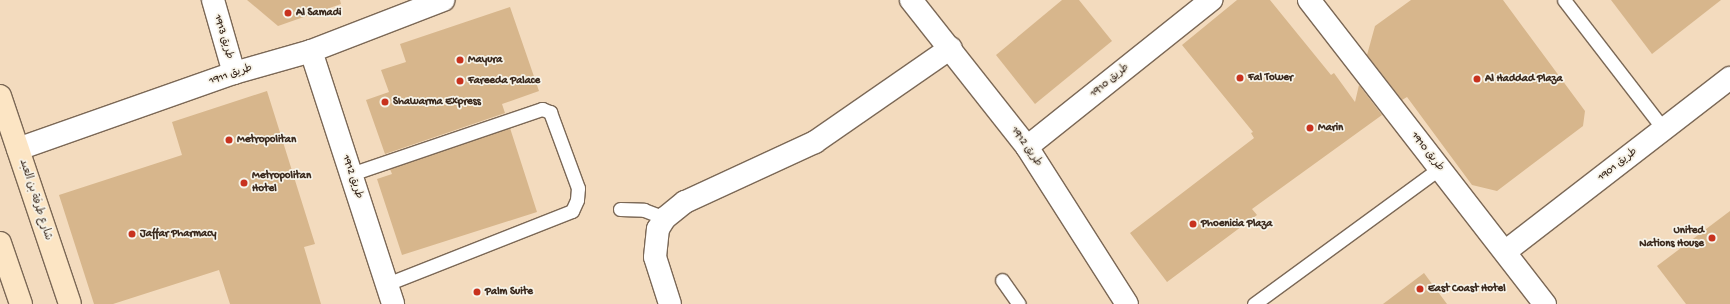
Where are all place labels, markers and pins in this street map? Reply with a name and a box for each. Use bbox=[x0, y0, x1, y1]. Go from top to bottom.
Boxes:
place label: Al Samadi bbox=[296, 6, 341, 20]
marker: Al Samadi bbox=[283, 8, 293, 18]
place label: Mayura bbox=[468, 53, 502, 67]
marker: Mayura bbox=[455, 55, 465, 65]
place label: Fal Tower bbox=[1248, 71, 1293, 85]
place label: Al Haddad Plaza bbox=[1485, 72, 1563, 86]
marker: Fal Tower bbox=[1235, 73, 1245, 83]
place label: Fareeda Palace bbox=[468, 74, 540, 88]
marker: Al Haddad Plaza bbox=[1472, 74, 1482, 84]
marker: Fareeda Palace bbox=[455, 76, 465, 86]
place label: Shawarma Express bbox=[393, 95, 481, 109]
marker: Shawarma Express bbox=[380, 97, 390, 107]
place label: Marin bbox=[1318, 121, 1343, 135]
marker: Marin bbox=[1305, 123, 1315, 133]
place label: Metropolitan bbox=[237, 133, 296, 147]
marker: Metropolitan bbox=[224, 135, 234, 145]
place label: Metropolitan Hotel bbox=[252, 170, 311, 196]
marker: Metropolitan Hotel bbox=[239, 178, 249, 188]
place label: Phoenicia Plaza bbox=[1201, 217, 1272, 231]
marker: Phoenicia Plaza bbox=[1188, 219, 1198, 229]
place label: United Nations House bbox=[1639, 225, 1704, 251]
place label: Jaffar Pharmacy bbox=[140, 227, 216, 241]
marker: Jaffar Pharmacy bbox=[127, 229, 137, 239]
marker: United Nations House bbox=[1707, 233, 1717, 243]
place label: East Coast Hotel bbox=[1428, 282, 1506, 296]
marker: East Coast Hotel bbox=[1415, 284, 1425, 294]
place label: Palm Suite bbox=[485, 285, 533, 299]
marker: Palm Suite bbox=[472, 287, 482, 297]

